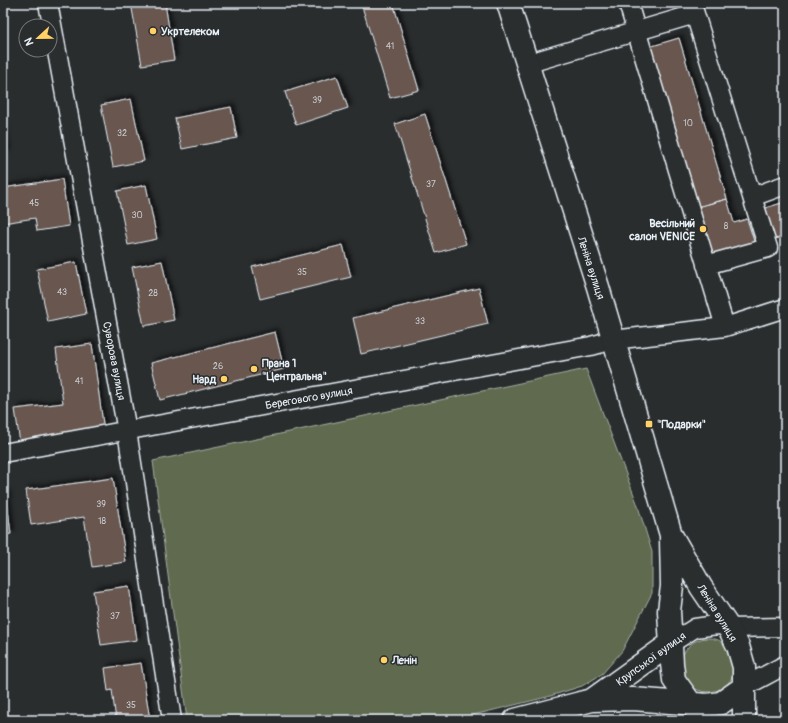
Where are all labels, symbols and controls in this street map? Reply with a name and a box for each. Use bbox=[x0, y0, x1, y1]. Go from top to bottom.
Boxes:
north arrow bbox=[18, 18, 58, 58]
place label: Укртелеком bbox=[161, 25, 219, 38]
marker: Укртелеком bbox=[148, 26, 158, 36]
text: N bbox=[22, 35, 37, 47]
house number: 41 bbox=[386, 41, 394, 52]
house number: 39 bbox=[312, 95, 322, 106]
house number: 10 bbox=[683, 118, 693, 129]
house number: 32 bbox=[117, 128, 127, 139]
house number: 37 bbox=[426, 179, 436, 190]
house number: 45 bbox=[29, 198, 39, 209]
house number: 30 bbox=[131, 210, 143, 221]
place label: Весільний салон VENICE bbox=[628, 217, 695, 243]
house number: 8 bbox=[724, 221, 729, 232]
marker: Весільний салон VENICE bbox=[698, 224, 708, 234]
street label: Леніна вулиця bbox=[574, 234, 607, 301]
house number: 35 bbox=[297, 267, 307, 278]
house number: 43 bbox=[57, 287, 67, 298]
house number: 28 bbox=[148, 288, 158, 299]
house number: 33 bbox=[415, 316, 425, 327]
street label: Суворова вулиця bbox=[100, 321, 128, 401]
place label: Прана 1 "Центральна" bbox=[262, 357, 327, 383]
house number: 26 bbox=[213, 361, 223, 372]
marker: Прана 1 "Центральна" bbox=[249, 364, 259, 374]
place label: Нард bbox=[192, 373, 216, 386]
marker: Нард bbox=[219, 374, 229, 384]
house number: 41 bbox=[75, 376, 83, 387]
street label: Берегового вулиця bbox=[264, 384, 354, 412]
place label: "Подарки" bbox=[657, 418, 706, 431]
marker: "Подарки" bbox=[644, 419, 654, 429]
house number: 39 bbox=[96, 499, 106, 510]
house number: 18 bbox=[98, 516, 106, 527]
street label: Леніна вулиця bbox=[694, 581, 740, 644]
house number: 37 bbox=[110, 611, 120, 622]
street label: Крупської вулиця bbox=[614, 629, 688, 689]
place label: Ленін bbox=[391, 654, 417, 667]
marker: Ленін bbox=[379, 655, 389, 665]
house number: 35 bbox=[126, 700, 136, 711]

